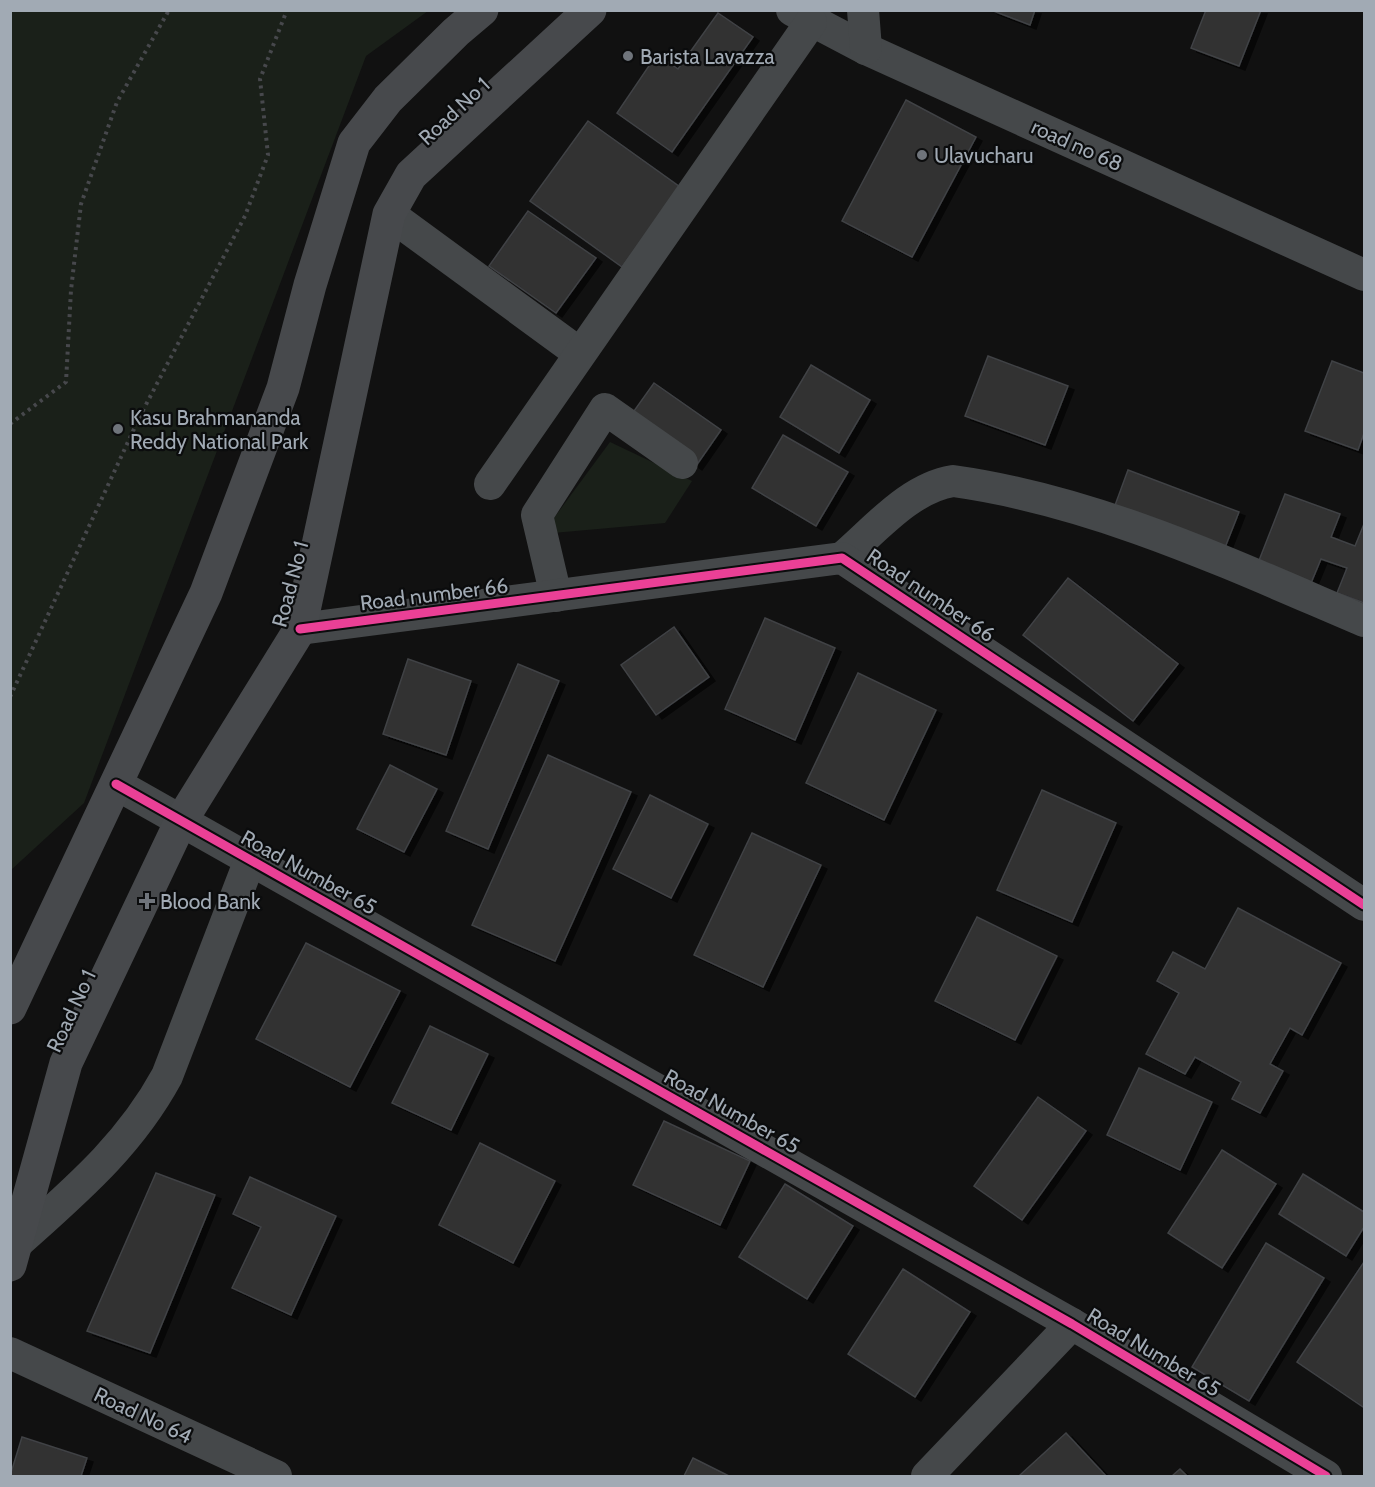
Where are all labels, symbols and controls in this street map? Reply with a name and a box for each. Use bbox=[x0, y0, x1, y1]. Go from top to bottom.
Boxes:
place label: Barista Lavazza bbox=[640, 44, 775, 69]
marker: Barista Lavazza bbox=[621, 49, 635, 63]
street label: Road No 1 bbox=[413, 72, 495, 150]
street label: road no 68 bbox=[1028, 114, 1126, 176]
place label: Ulavucharu bbox=[934, 143, 1034, 168]
marker: Ulavucharu bbox=[915, 148, 929, 162]
place label: Kasu Brahmananda Reddy National Park bbox=[130, 405, 309, 454]
marker: Kasu Brahmananda Reddy National Park bbox=[111, 422, 125, 436]
street label: Road No 1 bbox=[267, 538, 313, 630]
street label: Road number 66 bbox=[862, 543, 1000, 647]
street label: Road number 66 bbox=[359, 573, 510, 615]
street label: Road Number 65 bbox=[237, 824, 381, 920]
place label: Blood Bank bbox=[160, 889, 261, 914]
marker: Blood Bank bbox=[138, 892, 156, 910]
street label: Road No 1 bbox=[41, 966, 101, 1056]
street label: Road Number 65 bbox=[660, 1063, 804, 1159]
street label: Road Number 65 bbox=[1083, 1302, 1225, 1402]
street label: Road No 64 bbox=[90, 1381, 196, 1449]

